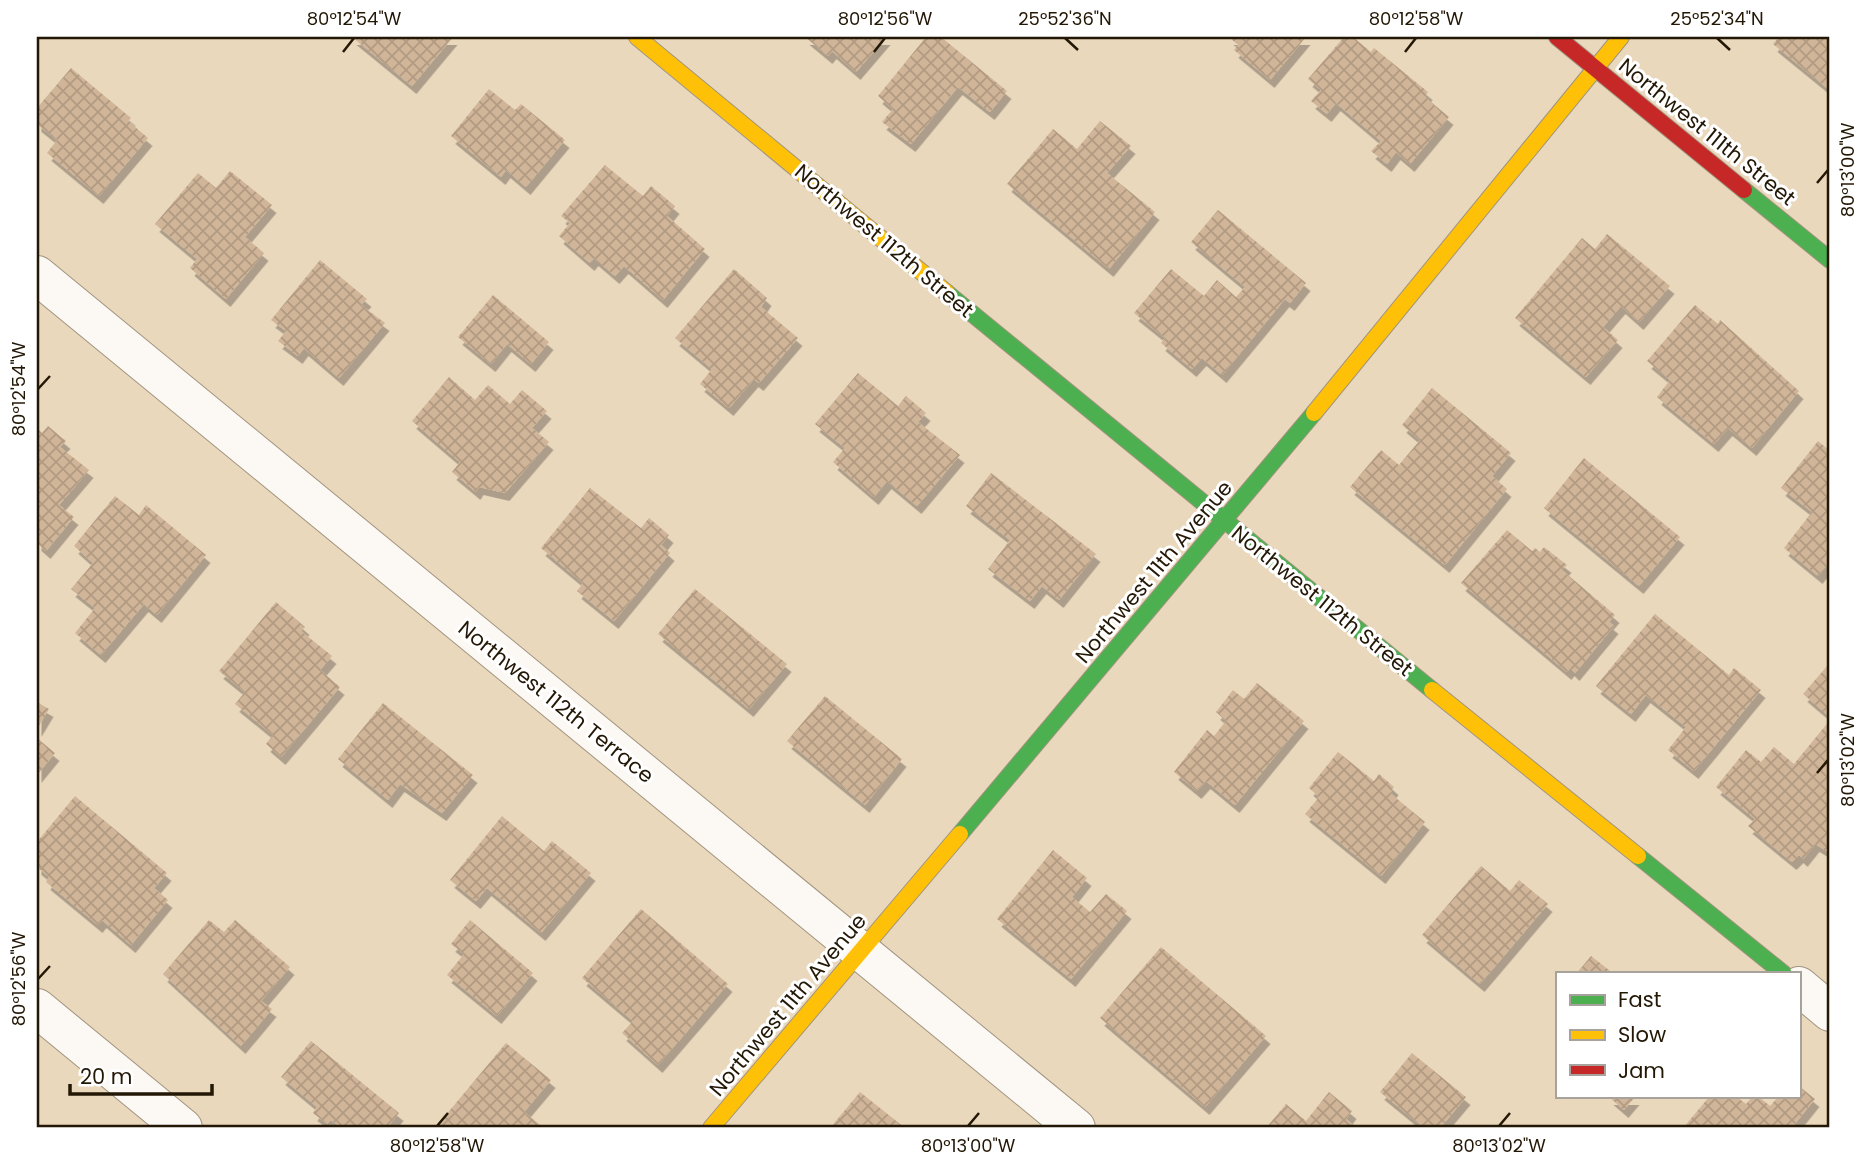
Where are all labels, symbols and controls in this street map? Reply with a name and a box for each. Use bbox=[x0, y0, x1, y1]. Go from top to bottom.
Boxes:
text: 80°12'54"W bbox=[307, 6, 402, 31]
text: 80°12'56"W bbox=[838, 6, 933, 31]
text: 25°52'36"N bbox=[1018, 6, 1112, 31]
text: 80°12'58"W bbox=[1369, 6, 1464, 31]
text: 25°52'34"N bbox=[1670, 6, 1764, 31]
street label: Northwest 111th Street bbox=[1613, 51, 1802, 212]
text: 80°13'00"W bbox=[1835, 122, 1860, 217]
street label: Northwest 112th Street bbox=[789, 157, 980, 324]
text: 80°12'54"W bbox=[6, 341, 31, 436]
street label: Northwest 11th Avenue bbox=[1068, 474, 1239, 669]
street label: Northwest 112th Street bbox=[1226, 518, 1419, 683]
street label: Northwest 112th Terrace bbox=[452, 614, 660, 790]
text: 80°13'02"W bbox=[1835, 713, 1860, 807]
street label: Northwest 11th Avenue bbox=[702, 907, 873, 1102]
text: 80°12'56"W bbox=[6, 931, 31, 1026]
legend bbox=[1556, 972, 1800, 1098]
text: Fast bbox=[1618, 985, 1661, 1014]
text: Slow bbox=[1618, 1020, 1666, 1049]
scale bar bbox=[70, 1053, 212, 1097]
text: Jam bbox=[1618, 1056, 1665, 1085]
text: 20 m bbox=[80, 1062, 133, 1091]
text: 80°12'58"W bbox=[390, 1133, 485, 1158]
text: 80°13'00"W bbox=[921, 1133, 1016, 1158]
text: 80°13'02"W bbox=[1452, 1133, 1546, 1158]

